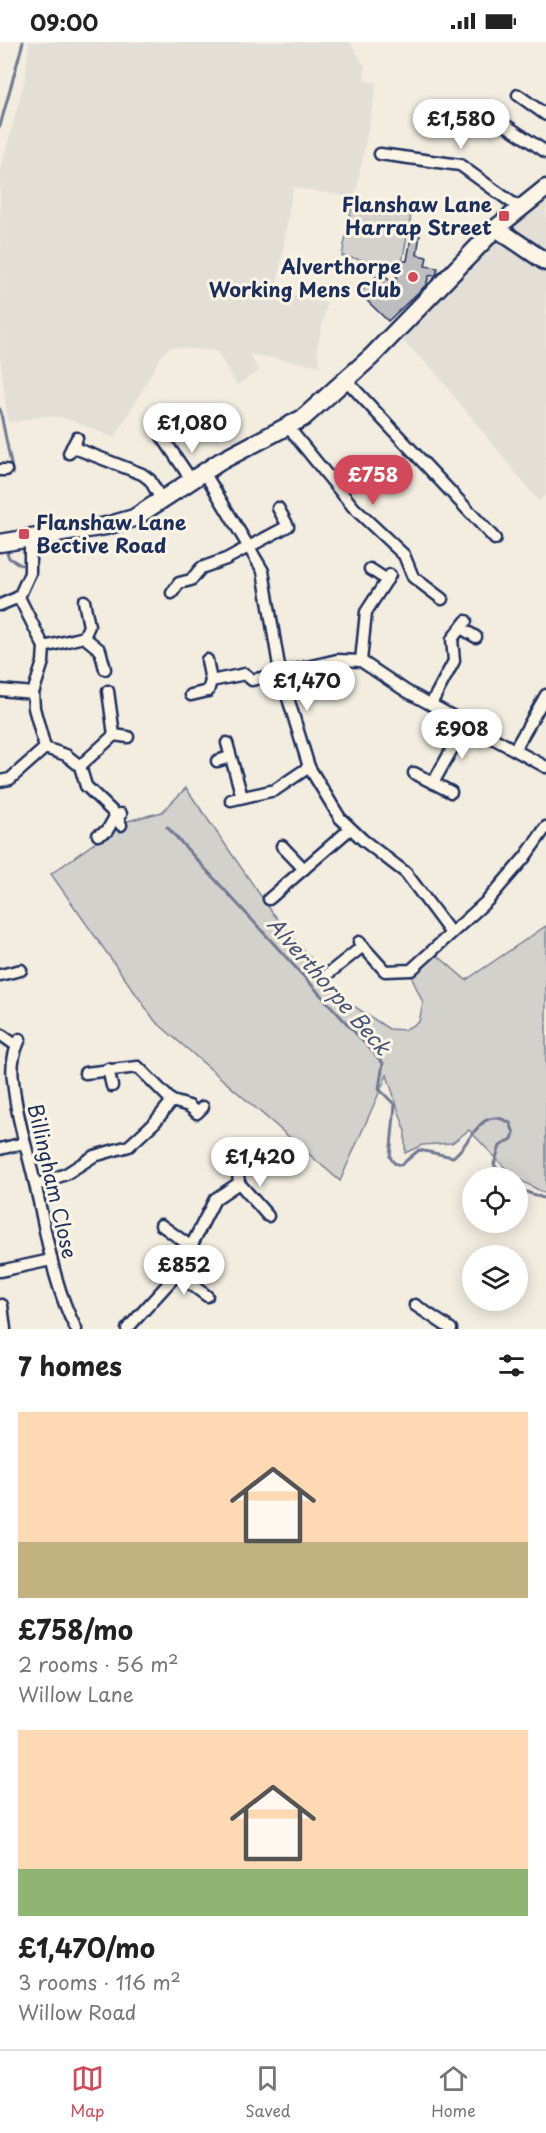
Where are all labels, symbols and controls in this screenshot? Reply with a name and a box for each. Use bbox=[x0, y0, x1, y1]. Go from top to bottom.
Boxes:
text: 09:00 bbox=[30, 5, 98, 38]
pin: £1,580 bbox=[412, 99, 510, 150]
text: £1,580 bbox=[427, 103, 495, 133]
place label: Flanshaw Lane Harrap Street bbox=[342, 189, 492, 242]
marker: Flanshaw Lane Harrap Street bbox=[497, 209, 511, 223]
place label: Alverthorpe Working Mens Club bbox=[209, 251, 401, 304]
marker: Alverthorpe Working Mens Club bbox=[406, 270, 420, 284]
pin: £1,080 bbox=[143, 403, 241, 454]
text: £1,080 bbox=[157, 407, 227, 437]
pin: £758 bbox=[337, 455, 409, 506]
text: £758 bbox=[348, 459, 398, 489]
place label: Flanshaw Lane Bective Road bbox=[36, 507, 186, 560]
marker: Flanshaw Lane Bective Road bbox=[17, 527, 31, 541]
pin: £1,470 bbox=[258, 661, 356, 712]
text: £1,470 bbox=[273, 665, 341, 695]
pin: £908 bbox=[426, 709, 498, 760]
text: £908 bbox=[435, 713, 489, 743]
water label: Alverthorpe Beck bbox=[261, 909, 400, 1062]
street label: Billingham Close bbox=[21, 1101, 85, 1261]
pin: £1,420 bbox=[211, 1137, 309, 1188]
text: £1,420 bbox=[225, 1141, 295, 1171]
map controls bbox=[462, 1167, 528, 1311]
button: locate bbox=[462, 1167, 528, 1233]
pin: £852 bbox=[148, 1245, 220, 1296]
button: layers bbox=[462, 1245, 528, 1311]
text: £852 bbox=[158, 1249, 210, 1279]
text: 7 homes bbox=[18, 1346, 122, 1385]
icon: filters bbox=[495, 1349, 528, 1382]
icon: home bbox=[219, 1451, 327, 1559]
text: £758/mo bbox=[18, 1610, 133, 1649]
text: 2 rooms · 56 m² bbox=[18, 1649, 179, 1679]
text: Willow Lane bbox=[18, 1679, 134, 1709]
icon: home bbox=[219, 1769, 327, 1877]
text: £1,470/mo bbox=[18, 1928, 155, 1967]
text: 3 rooms · 116 m² bbox=[18, 1967, 181, 1997]
text: Willow Road bbox=[18, 1997, 136, 2027]
tab: Map bbox=[70, 2062, 105, 2122]
tab: Saved bbox=[245, 2062, 291, 2122]
tab: Home bbox=[431, 2062, 476, 2122]

